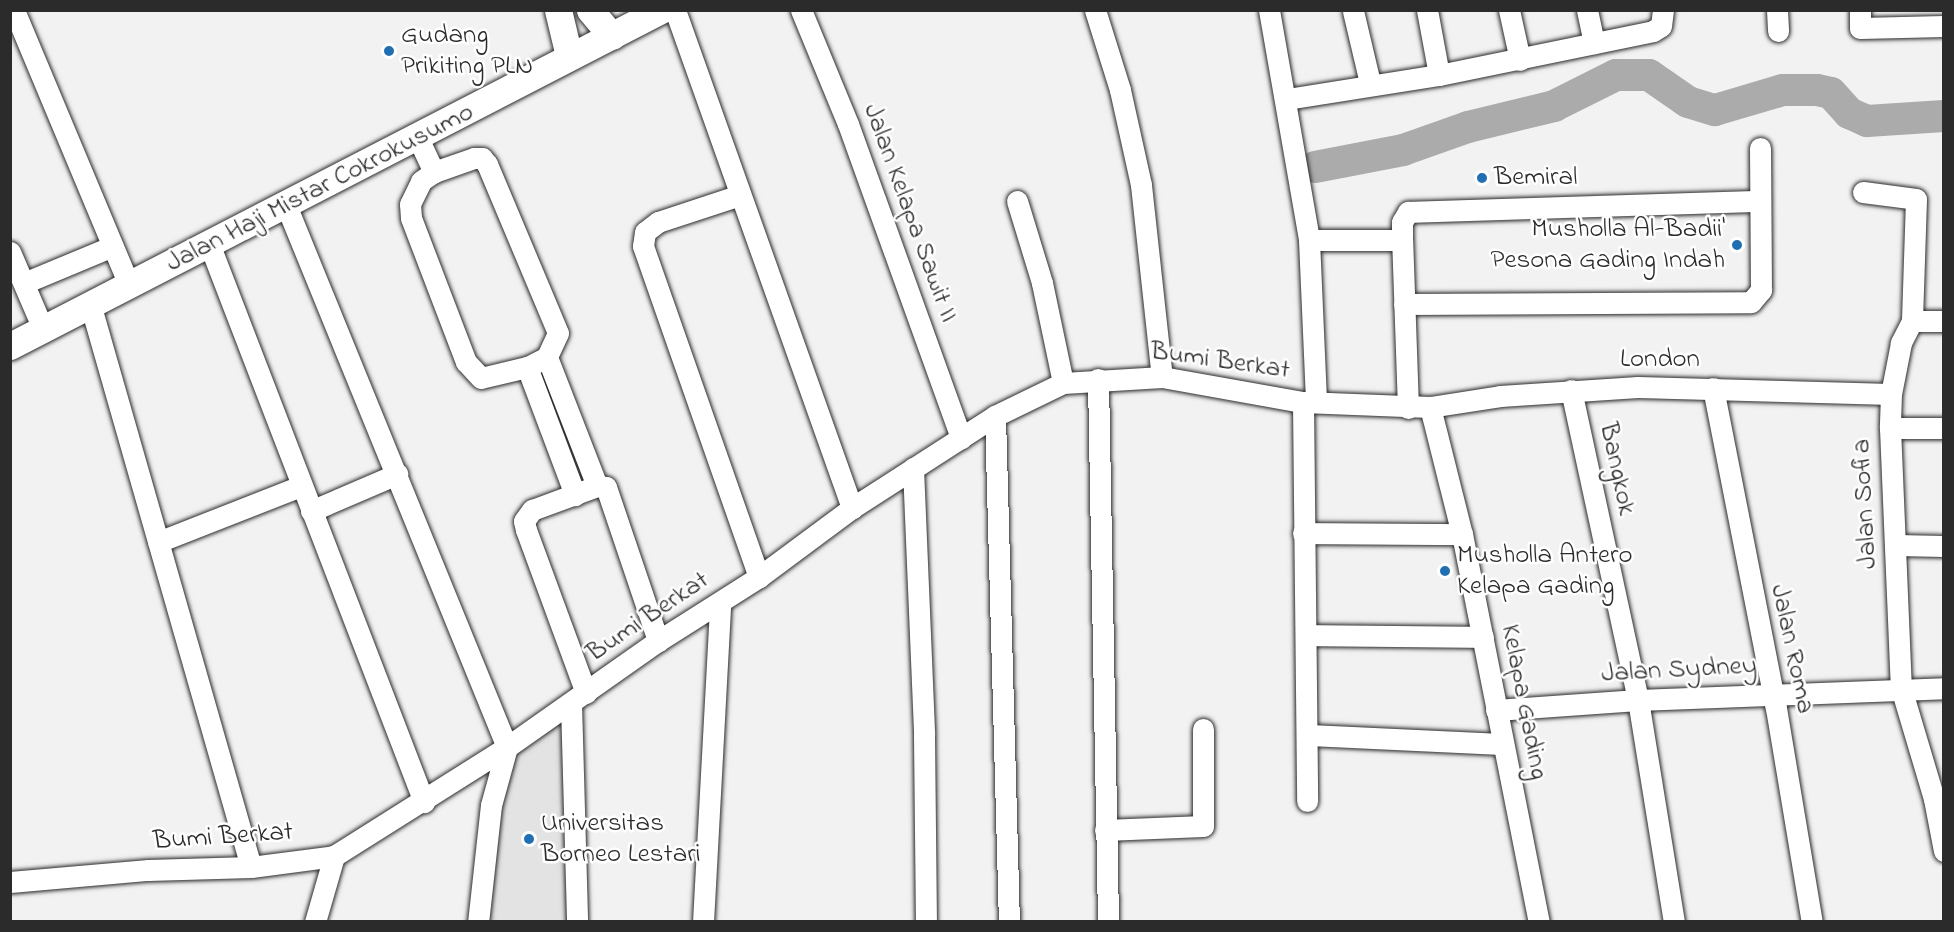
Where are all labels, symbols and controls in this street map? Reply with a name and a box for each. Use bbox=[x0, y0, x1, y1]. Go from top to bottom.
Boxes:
place label: Gudang Prikiting PLN bbox=[401, 19, 533, 82]
marker: Gudang Prikiting PLN bbox=[382, 44, 396, 58]
street label: Jalan Haji Mistar Cokrokusumo bbox=[161, 96, 479, 280]
street label: Jalan Kelapa Sawit II bbox=[855, 99, 965, 327]
place label: Bemiral bbox=[1494, 162, 1578, 194]
marker: Bemiral bbox=[1475, 171, 1489, 185]
place label: Musholla Al-Badii' Pesona Gading Indah bbox=[1490, 213, 1725, 276]
marker: Musholla Al-Badii' Pesona Gading Indah bbox=[1730, 238, 1744, 252]
street label: Bumi Berkat bbox=[1148, 335, 1292, 387]
street label: London bbox=[1620, 344, 1700, 376]
street label: Bangkok bbox=[1591, 420, 1643, 518]
street label: Jalan Sofia bbox=[1845, 438, 1885, 570]
place label: Musholla Antero Kelapa Gading bbox=[1457, 539, 1632, 602]
street label: Bumi Berkat bbox=[581, 564, 715, 670]
marker: Musholla Antero Kelapa Gading bbox=[1438, 564, 1452, 578]
street label: Jalan Roma bbox=[1762, 581, 1822, 717]
street label: Kelapa Gading bbox=[1493, 622, 1555, 782]
street label: Jalan Sydney bbox=[1600, 650, 1758, 690]
place label: Universitas Borneo Lestari bbox=[541, 807, 700, 870]
street label: Bumi Berkat bbox=[152, 816, 294, 858]
marker: Universitas Borneo Lestari bbox=[522, 832, 536, 846]

